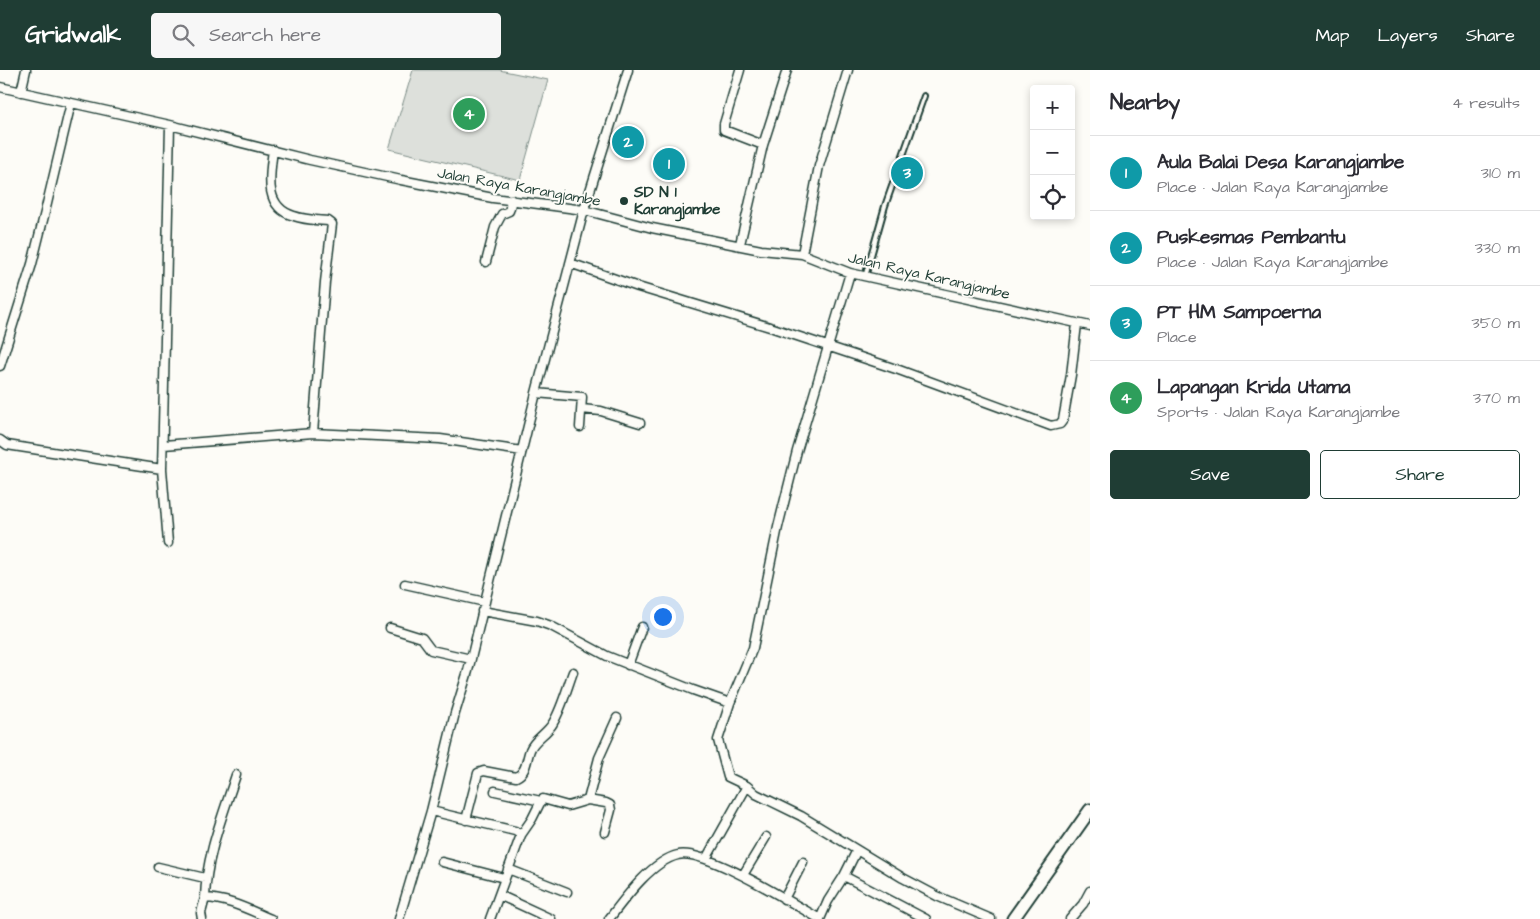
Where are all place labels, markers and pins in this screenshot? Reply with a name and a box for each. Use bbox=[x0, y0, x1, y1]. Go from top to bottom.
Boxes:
pin: 4 bbox=[453, 95, 485, 133]
pin: 2 bbox=[612, 123, 644, 161]
pin: 1 bbox=[653, 145, 685, 183]
pin: 3 bbox=[891, 154, 923, 192]
place label: SD N 1 Karangjambe bbox=[633, 182, 720, 222]
marker: SD N 1 Karangjambe bbox=[618, 195, 630, 207]

